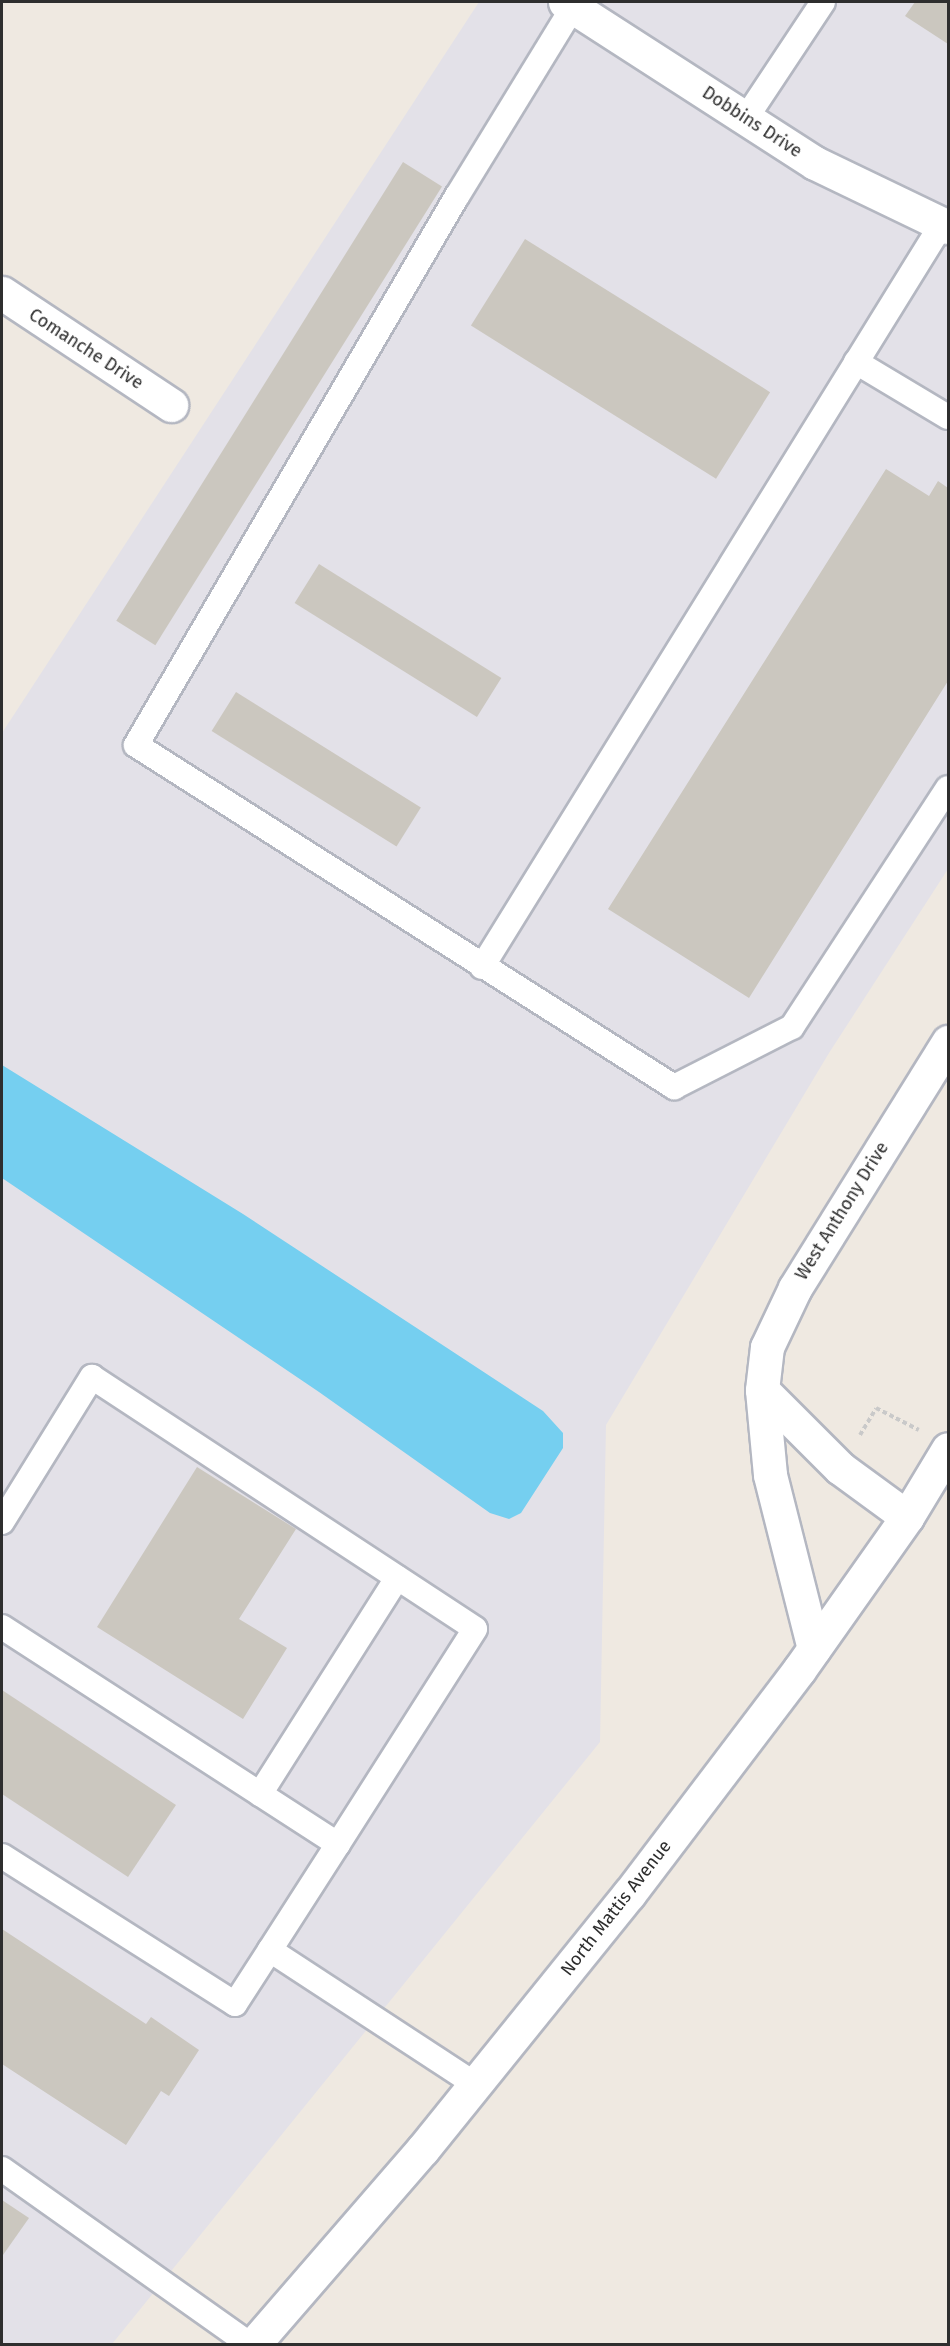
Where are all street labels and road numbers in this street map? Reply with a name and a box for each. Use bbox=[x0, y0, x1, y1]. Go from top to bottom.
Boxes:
street label: Dobbins Drive bbox=[698, 82, 806, 162]
street label: Comanche Drive bbox=[25, 304, 147, 394]
street label: West Anthony Drive bbox=[791, 1138, 893, 1284]
street label: North Mattis Avenue bbox=[556, 1836, 676, 1980]

